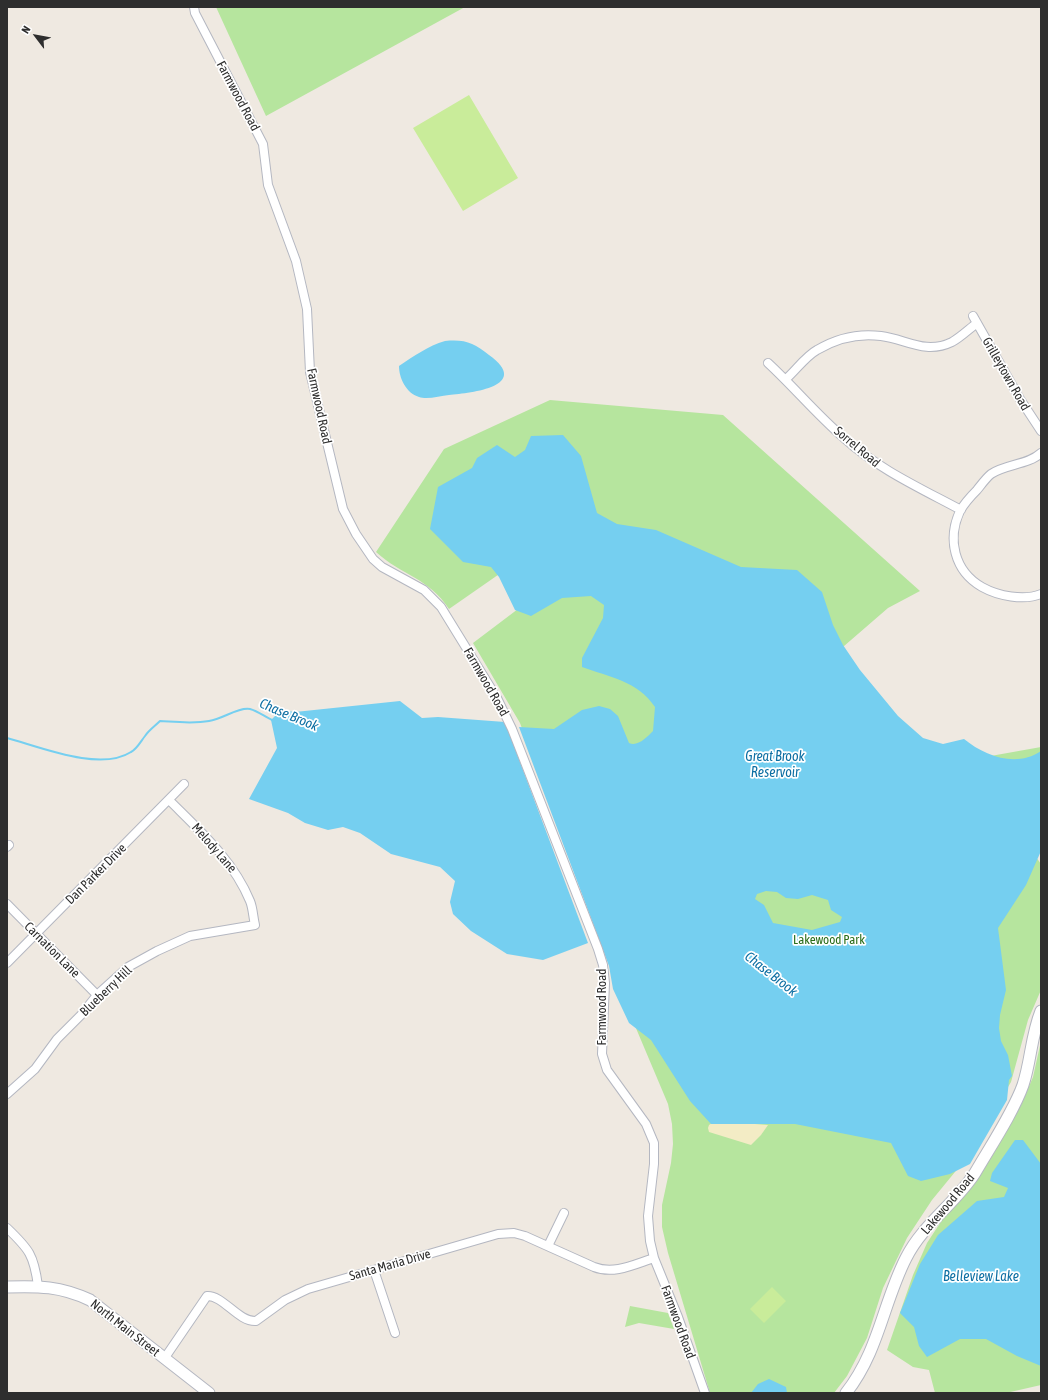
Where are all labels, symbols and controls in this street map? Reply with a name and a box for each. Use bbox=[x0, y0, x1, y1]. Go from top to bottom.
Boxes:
north arrow bbox=[16, 16, 56, 56]
text: N bbox=[19, 24, 33, 36]
street label: Farmwood Road bbox=[213, 58, 263, 134]
street label: Grilleytown Road bbox=[979, 335, 1033, 413]
street label: Farmwood Road bbox=[303, 367, 335, 445]
street label: Sorrel Road bbox=[831, 423, 883, 471]
street label: Farmwood Road bbox=[460, 645, 512, 719]
water label: Chase Brook bbox=[257, 695, 321, 735]
water label: Great Brook Reservoir bbox=[745, 749, 805, 782]
street label: Melody Lane bbox=[188, 820, 240, 876]
street label: Dan Parker Drive bbox=[62, 840, 130, 908]
street label: Carnation Lane bbox=[21, 919, 83, 981]
park label: Lakewood Park bbox=[793, 932, 865, 948]
water label: Chase Brook bbox=[741, 948, 801, 1000]
street label: Blueberry Hill bbox=[77, 962, 135, 1020]
street label: Farmwood Road bbox=[594, 969, 610, 1045]
street label: Lakewood Road bbox=[918, 1170, 978, 1238]
street label: Santa Maria Drive bbox=[347, 1246, 433, 1284]
water label: Belleview Lake bbox=[943, 1269, 1019, 1285]
street label: Farmwood Road bbox=[658, 1283, 698, 1361]
street label: North Main Street bbox=[87, 1296, 163, 1360]

